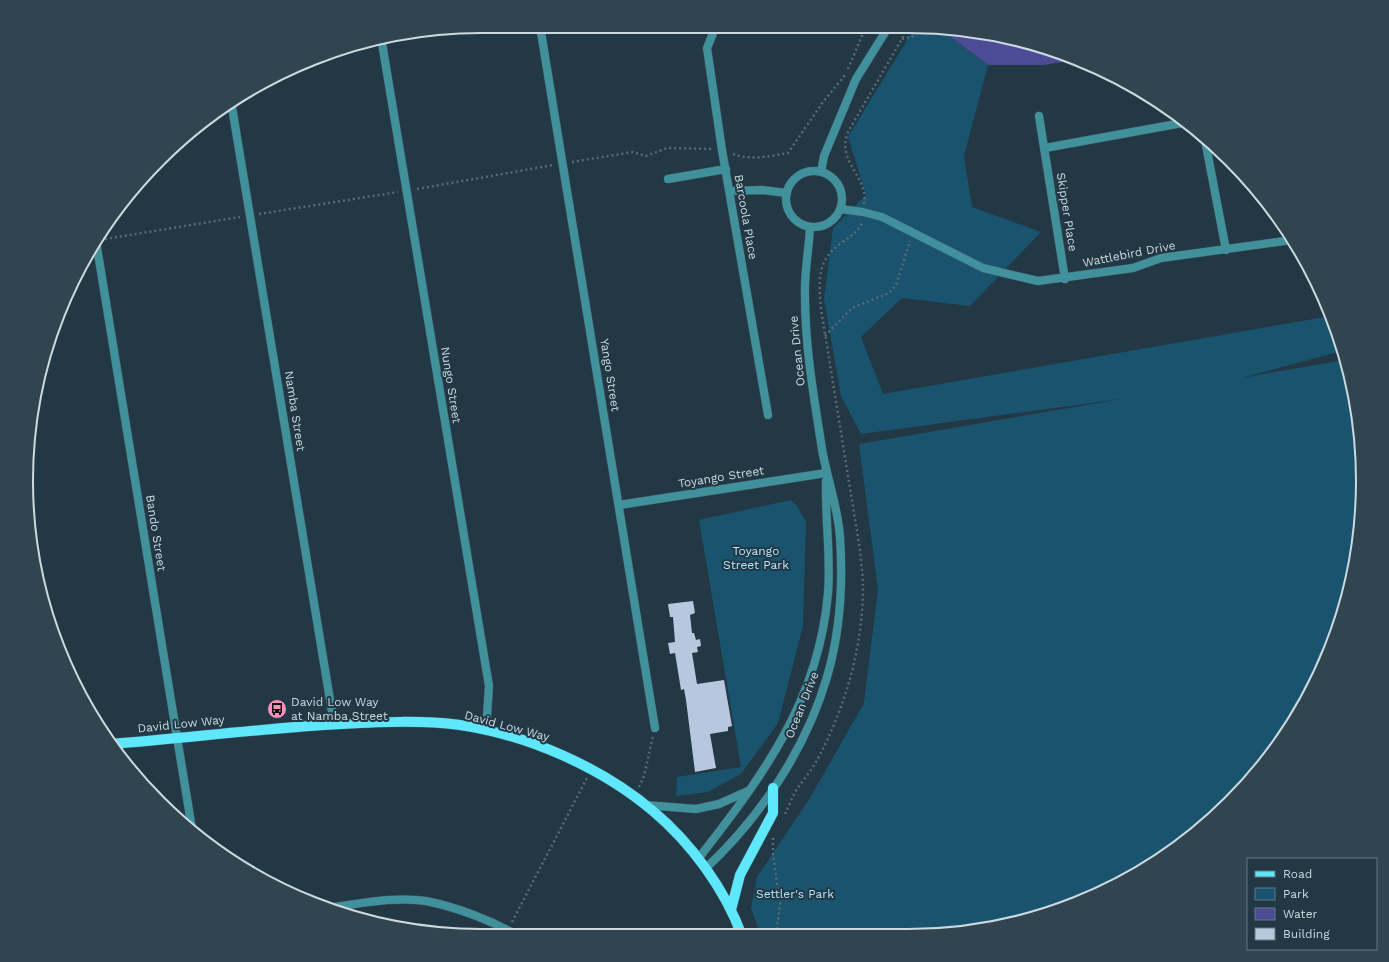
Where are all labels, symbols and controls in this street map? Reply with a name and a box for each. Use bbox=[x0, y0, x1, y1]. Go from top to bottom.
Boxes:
street label: Skipper Place bbox=[1054, 171, 1080, 253]
street label: Barcoola Place bbox=[732, 173, 760, 261]
street label: Wattlebird Drive bbox=[1081, 238, 1177, 270]
street label: Ocean Drive bbox=[786, 315, 808, 387]
street label: Yango Street bbox=[597, 337, 623, 413]
street label: Nungo Street bbox=[438, 346, 464, 424]
street label: Namba Street bbox=[282, 370, 308, 452]
street label: Toyango Street bbox=[677, 463, 765, 491]
street label: Bando Street bbox=[143, 494, 169, 572]
park label: Toyango Street Park bbox=[723, 544, 789, 572]
street label: Ocean Drive bbox=[782, 669, 822, 740]
place label: David Low Way at Namba Street bbox=[291, 695, 388, 723]
bus stop icon: David Low Way at Namba Street bbox=[266, 698, 288, 720]
street label: David Low Way bbox=[463, 708, 552, 744]
street label: David Low Way bbox=[137, 712, 226, 736]
legend bbox=[1247, 858, 1377, 950]
text: Road bbox=[1283, 867, 1312, 881]
park label: Settler's Park bbox=[756, 887, 834, 901]
text: Park bbox=[1283, 887, 1309, 901]
text: Water bbox=[1283, 907, 1318, 921]
text: Building bbox=[1283, 927, 1330, 941]

